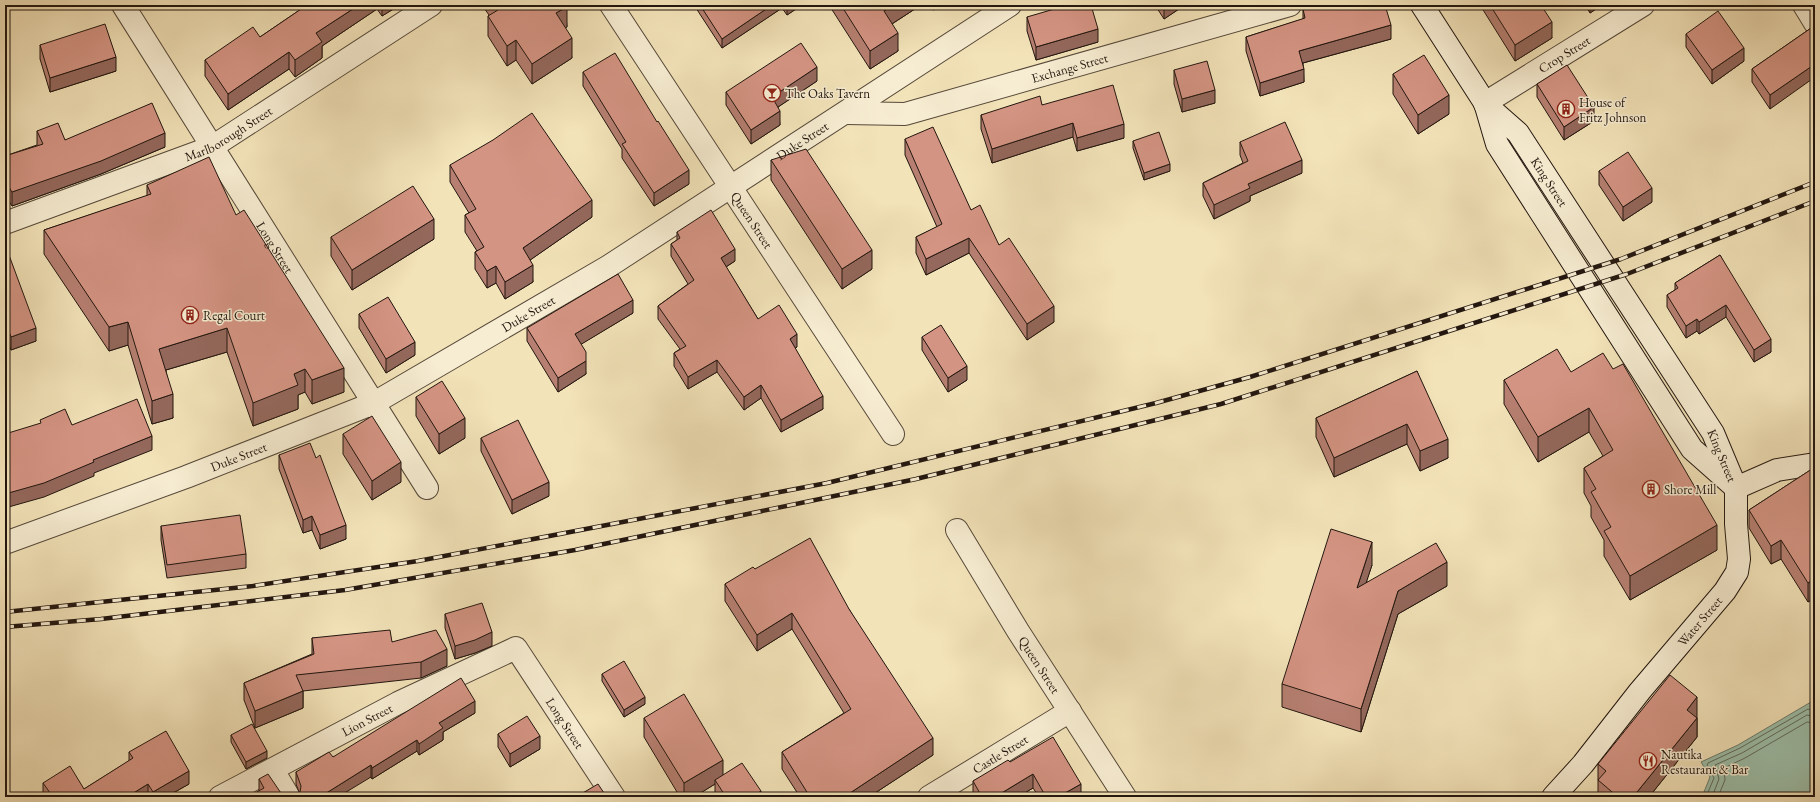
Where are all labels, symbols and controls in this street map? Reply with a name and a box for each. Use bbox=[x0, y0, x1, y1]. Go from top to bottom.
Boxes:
street label: Crop Street bbox=[1535, 31, 1593, 76]
street label: Exchange Street bbox=[1029, 49, 1110, 86]
bar icon: The Oaks Tavern bbox=[762, 83, 782, 103]
place label: The Oaks Tavern bbox=[785, 85, 870, 102]
place label: House of Fritz Johnson bbox=[1579, 94, 1647, 126]
building icon: House of Fritz Johnson bbox=[1556, 99, 1576, 119]
street label: Marlborough Street bbox=[182, 102, 275, 165]
street label: Duke Street bbox=[773, 117, 831, 164]
street label: King Street bbox=[1527, 154, 1572, 210]
street label: Queen Street bbox=[727, 188, 777, 252]
street label: Long Street bbox=[253, 218, 298, 276]
street label: Duke Street bbox=[498, 291, 558, 335]
building icon: Regal Court bbox=[180, 305, 200, 325]
place label: Regal Court bbox=[203, 307, 265, 324]
street label: King Street bbox=[1704, 426, 1741, 484]
street label: Duke Street bbox=[208, 438, 269, 475]
building icon: Shore Mill bbox=[1641, 479, 1661, 499]
place label: Shore Mill bbox=[1664, 481, 1716, 498]
street label: Water Street bbox=[1673, 593, 1726, 650]
street label: Queen Street bbox=[1015, 633, 1064, 697]
street label: Long Street bbox=[542, 694, 588, 752]
street label: Lion Street bbox=[338, 699, 395, 740]
street label: Castle Street bbox=[969, 730, 1031, 777]
place label: Nautika Restaurant & Bar bbox=[1661, 746, 1749, 778]
restaurant icon: Nautika Restaurant & Bar bbox=[1638, 751, 1658, 771]

